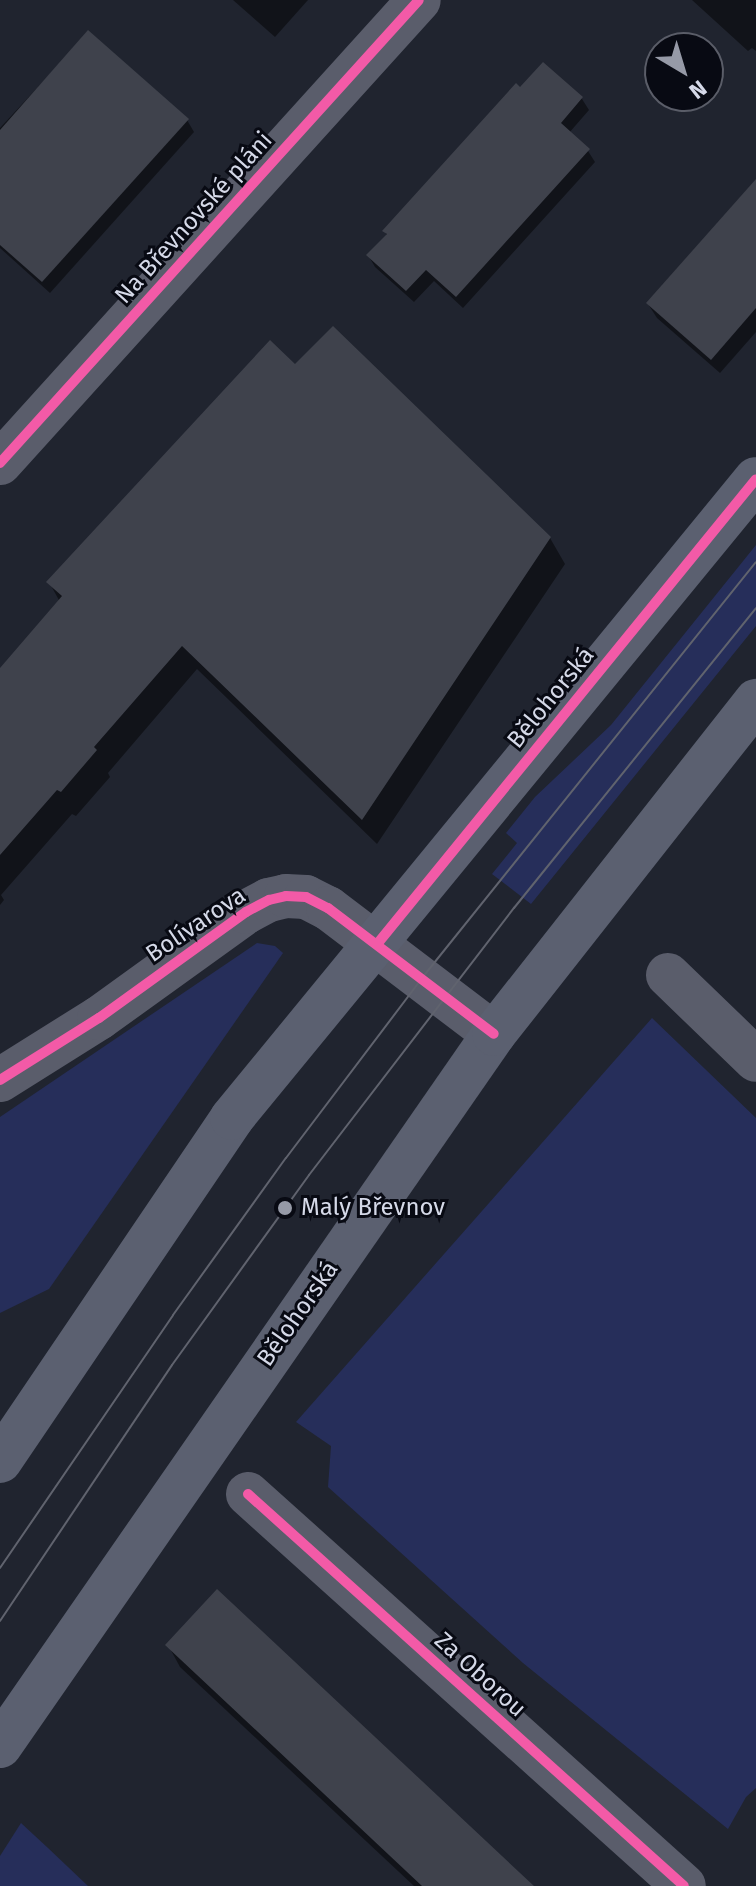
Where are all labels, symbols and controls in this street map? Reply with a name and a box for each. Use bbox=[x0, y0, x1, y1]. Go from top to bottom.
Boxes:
north arrow bbox=[644, 32, 724, 112]
text: N bbox=[684, 75, 712, 105]
street label: Na Břevnovské pláni bbox=[109, 126, 279, 310]
street label: Bělohorská bbox=[501, 642, 601, 754]
street label: Bolívarova bbox=[141, 881, 251, 969]
place label: Malý Břevnov bbox=[301, 1194, 445, 1222]
marker: Malý Břevnov bbox=[276, 1199, 294, 1217]
street label: Bělohorská bbox=[251, 1256, 345, 1372]
street label: Za Oborou bbox=[428, 1626, 532, 1724]

